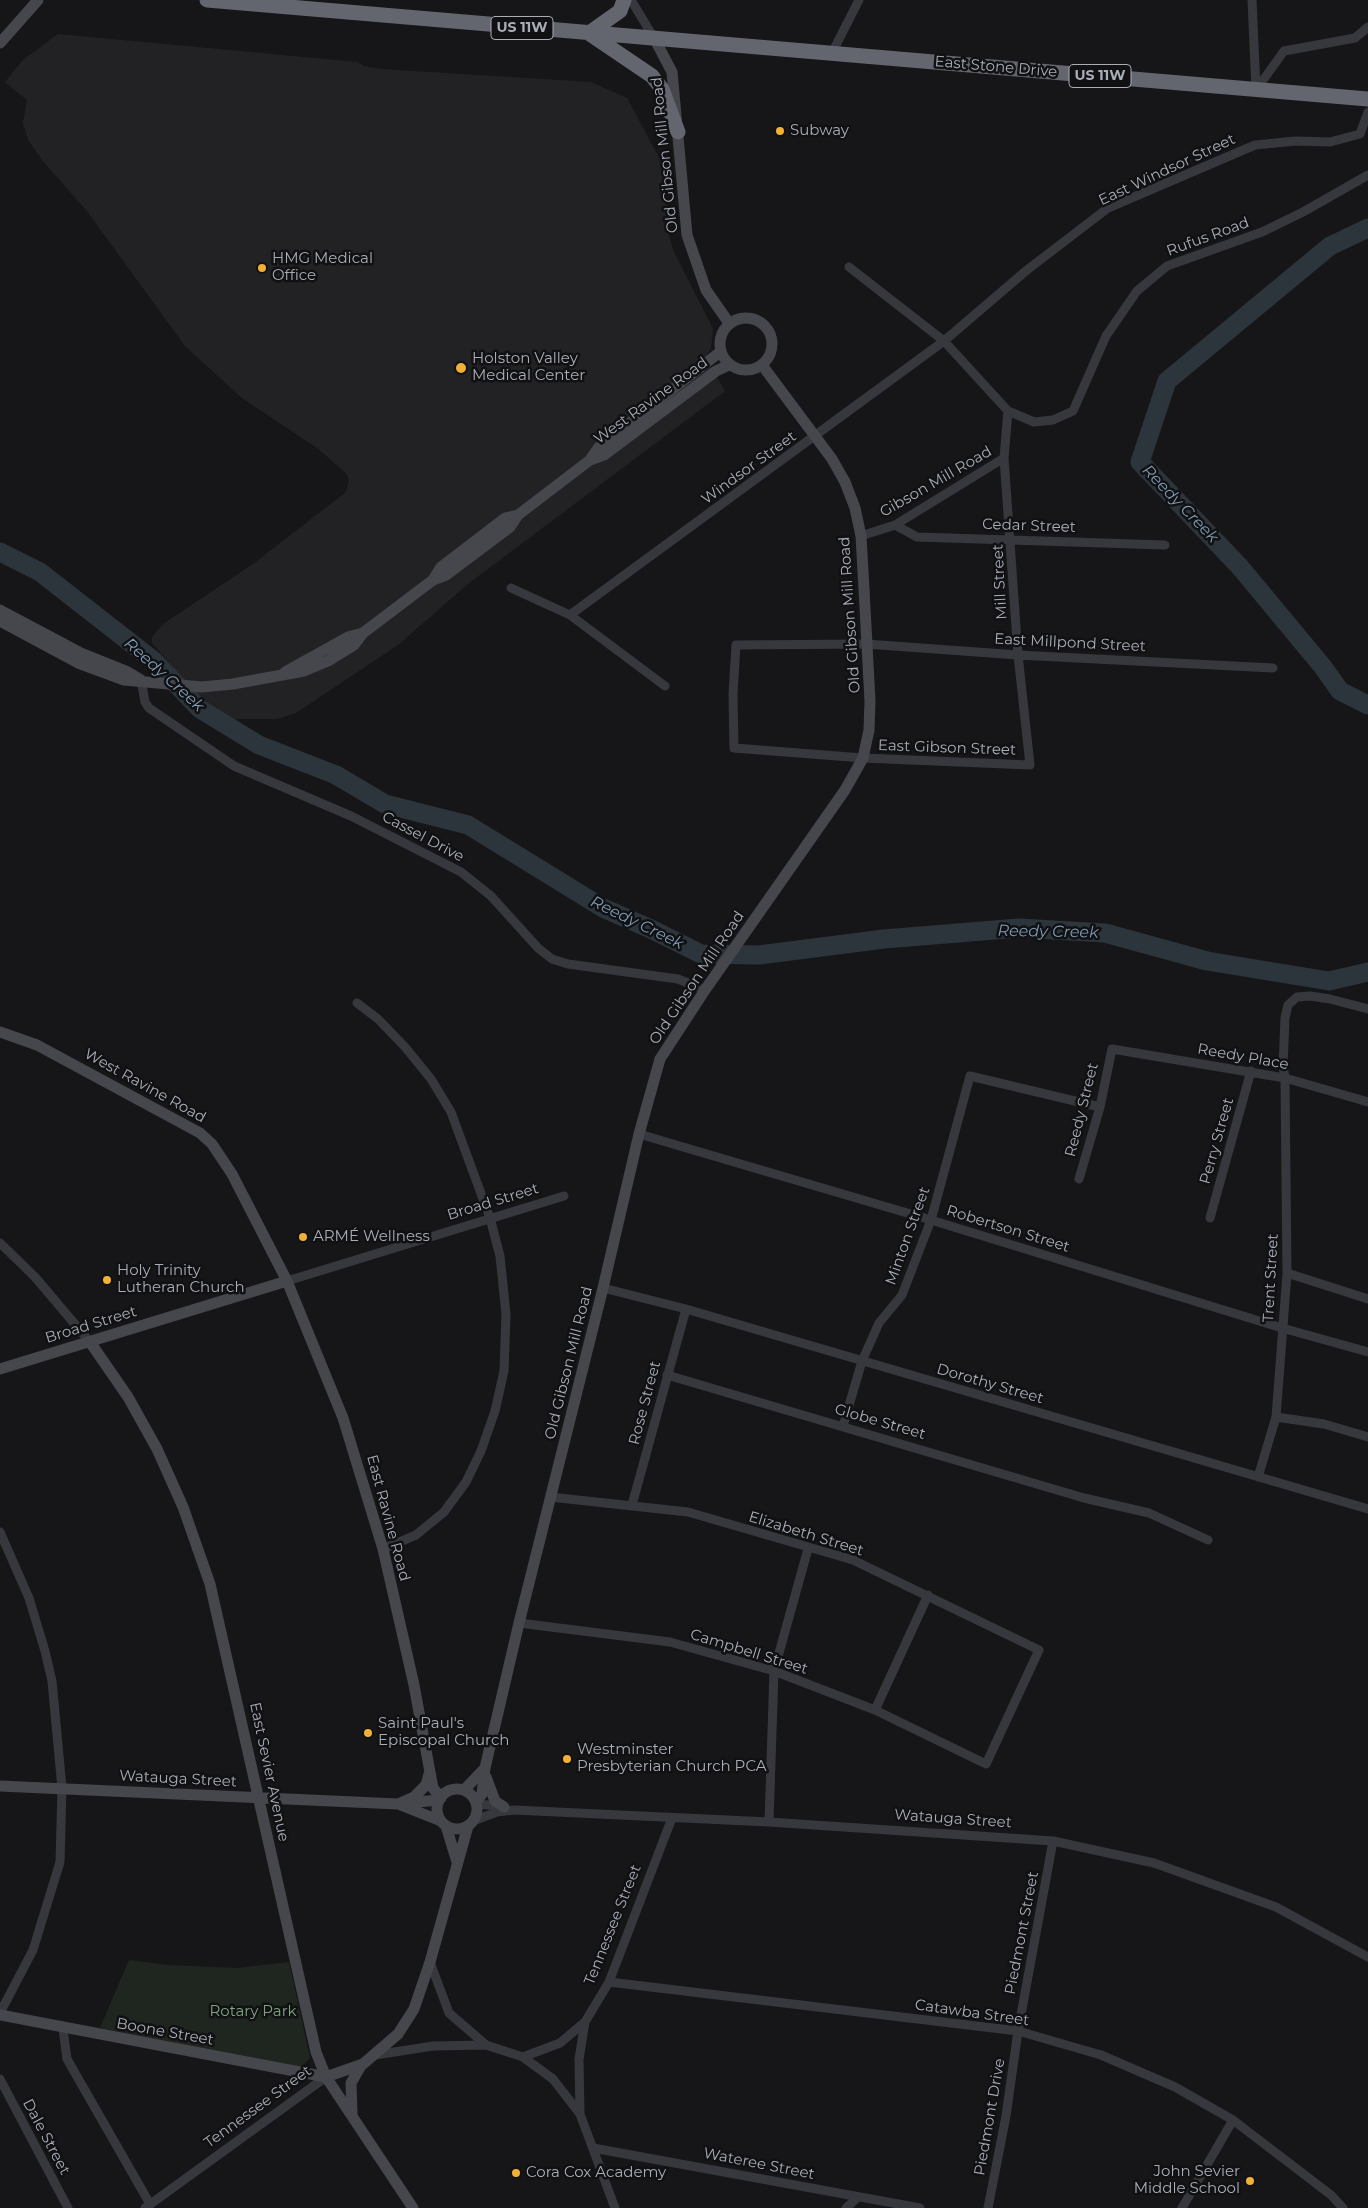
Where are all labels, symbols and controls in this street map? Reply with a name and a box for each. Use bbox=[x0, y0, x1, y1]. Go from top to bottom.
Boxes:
road number: US 11W bbox=[491, 16, 553, 40]
street label: East Stone Drive bbox=[934, 53, 1058, 81]
road number: US 11W bbox=[1069, 64, 1131, 88]
street label: Old Gibson Mill Road bbox=[648, 76, 682, 234]
place label: Subway bbox=[790, 122, 849, 140]
marker: Subway bbox=[774, 125, 786, 137]
street label: East Windsor Street bbox=[1096, 130, 1238, 210]
street label: Rufus Road bbox=[1164, 214, 1252, 260]
place label: HMG Medical Office bbox=[272, 250, 373, 285]
marker: HMG Medical Office bbox=[256, 262, 268, 274]
place label: Holston Valley Medical Center bbox=[472, 350, 585, 385]
street label: West Ravine Road bbox=[591, 354, 711, 448]
marker: Holston Valley Medical Center bbox=[454, 361, 468, 375]
street label: Windsor Street bbox=[698, 428, 800, 508]
street label: Gibson Mill Road bbox=[877, 443, 995, 521]
water label: Reedy Creek bbox=[1138, 461, 1222, 547]
street label: Cedar Street bbox=[982, 515, 1076, 537]
street label: Old Gibson Mill Road bbox=[836, 536, 864, 694]
street label: Mill Street bbox=[989, 544, 1011, 620]
street label: East Millpond Street bbox=[994, 630, 1146, 656]
water label: Reedy Creek bbox=[120, 634, 208, 716]
street label: East Gibson Street bbox=[878, 737, 1016, 759]
street label: Cassel Drive bbox=[379, 808, 467, 866]
water label: Reedy Creek bbox=[587, 892, 687, 954]
street label: Old Gibson Mill Road bbox=[646, 908, 748, 1048]
water label: Reedy Creek bbox=[997, 922, 1099, 942]
street label: Reedy Place bbox=[1196, 1040, 1290, 1074]
street label: West Ravine Road bbox=[81, 1045, 209, 1127]
street label: Reedy Street bbox=[1062, 1061, 1102, 1159]
street label: Perry Street bbox=[1196, 1096, 1238, 1186]
street label: Broad Street bbox=[445, 1180, 541, 1224]
street label: Minton Street bbox=[882, 1184, 934, 1288]
street label: Robertson Street bbox=[944, 1202, 1072, 1256]
place label: ARMÉ Wellness bbox=[313, 1228, 430, 1246]
marker: ARMÉ Wellness bbox=[297, 1231, 309, 1243]
street label: Trent Street bbox=[1260, 1233, 1282, 1323]
place label: Holy Trinity Lutheran Church bbox=[117, 1262, 245, 1297]
marker: Holy Trinity Lutheran Church bbox=[101, 1274, 113, 1286]
street label: Old Gibson Mill Road bbox=[541, 1285, 597, 1441]
street label: Broad Street bbox=[43, 1303, 139, 1347]
street label: Rose Street bbox=[625, 1359, 665, 1447]
street label: Dorothy Street bbox=[934, 1360, 1046, 1408]
street label: Globe Street bbox=[833, 1400, 927, 1444]
street label: East Ravine Road bbox=[362, 1453, 414, 1583]
street label: Elizabeth Street bbox=[746, 1508, 866, 1560]
street label: Campbell Street bbox=[688, 1626, 810, 1678]
street label: East Sevier Avenue bbox=[245, 1701, 293, 1843]
place label: Saint Paul's Episcopal Church bbox=[378, 1715, 509, 1750]
marker: Saint Paul's Episcopal Church bbox=[362, 1727, 374, 1739]
place label: Westminster Presbyterian Church PCA bbox=[577, 1741, 767, 1776]
marker: Westminster Presbyterian Church PCA bbox=[561, 1753, 573, 1765]
street label: Watauga Street bbox=[119, 1767, 237, 1791]
street label: Watauga Street bbox=[894, 1806, 1012, 1832]
street label: Tennessee Street bbox=[581, 1862, 645, 1988]
street label: Piedmont Street bbox=[1001, 1870, 1043, 1996]
street label: Catawba Street bbox=[914, 1996, 1030, 2030]
park label: Rotary Park bbox=[209, 2003, 297, 2021]
street label: Boone Street bbox=[115, 2015, 215, 2049]
street label: Piedmont Drive bbox=[971, 2057, 1009, 2177]
street label: Tennessee Street bbox=[201, 2062, 315, 2152]
street label: Dale Street bbox=[18, 2096, 74, 2178]
street label: Wateree Street bbox=[702, 2144, 816, 2184]
place label: John Sevier Middle School bbox=[1134, 2163, 1240, 2198]
place label: Cora Cox Academy bbox=[526, 2164, 666, 2182]
marker: Cora Cox Academy bbox=[510, 2167, 522, 2179]
marker: John Sevier Middle School bbox=[1244, 2175, 1256, 2187]

